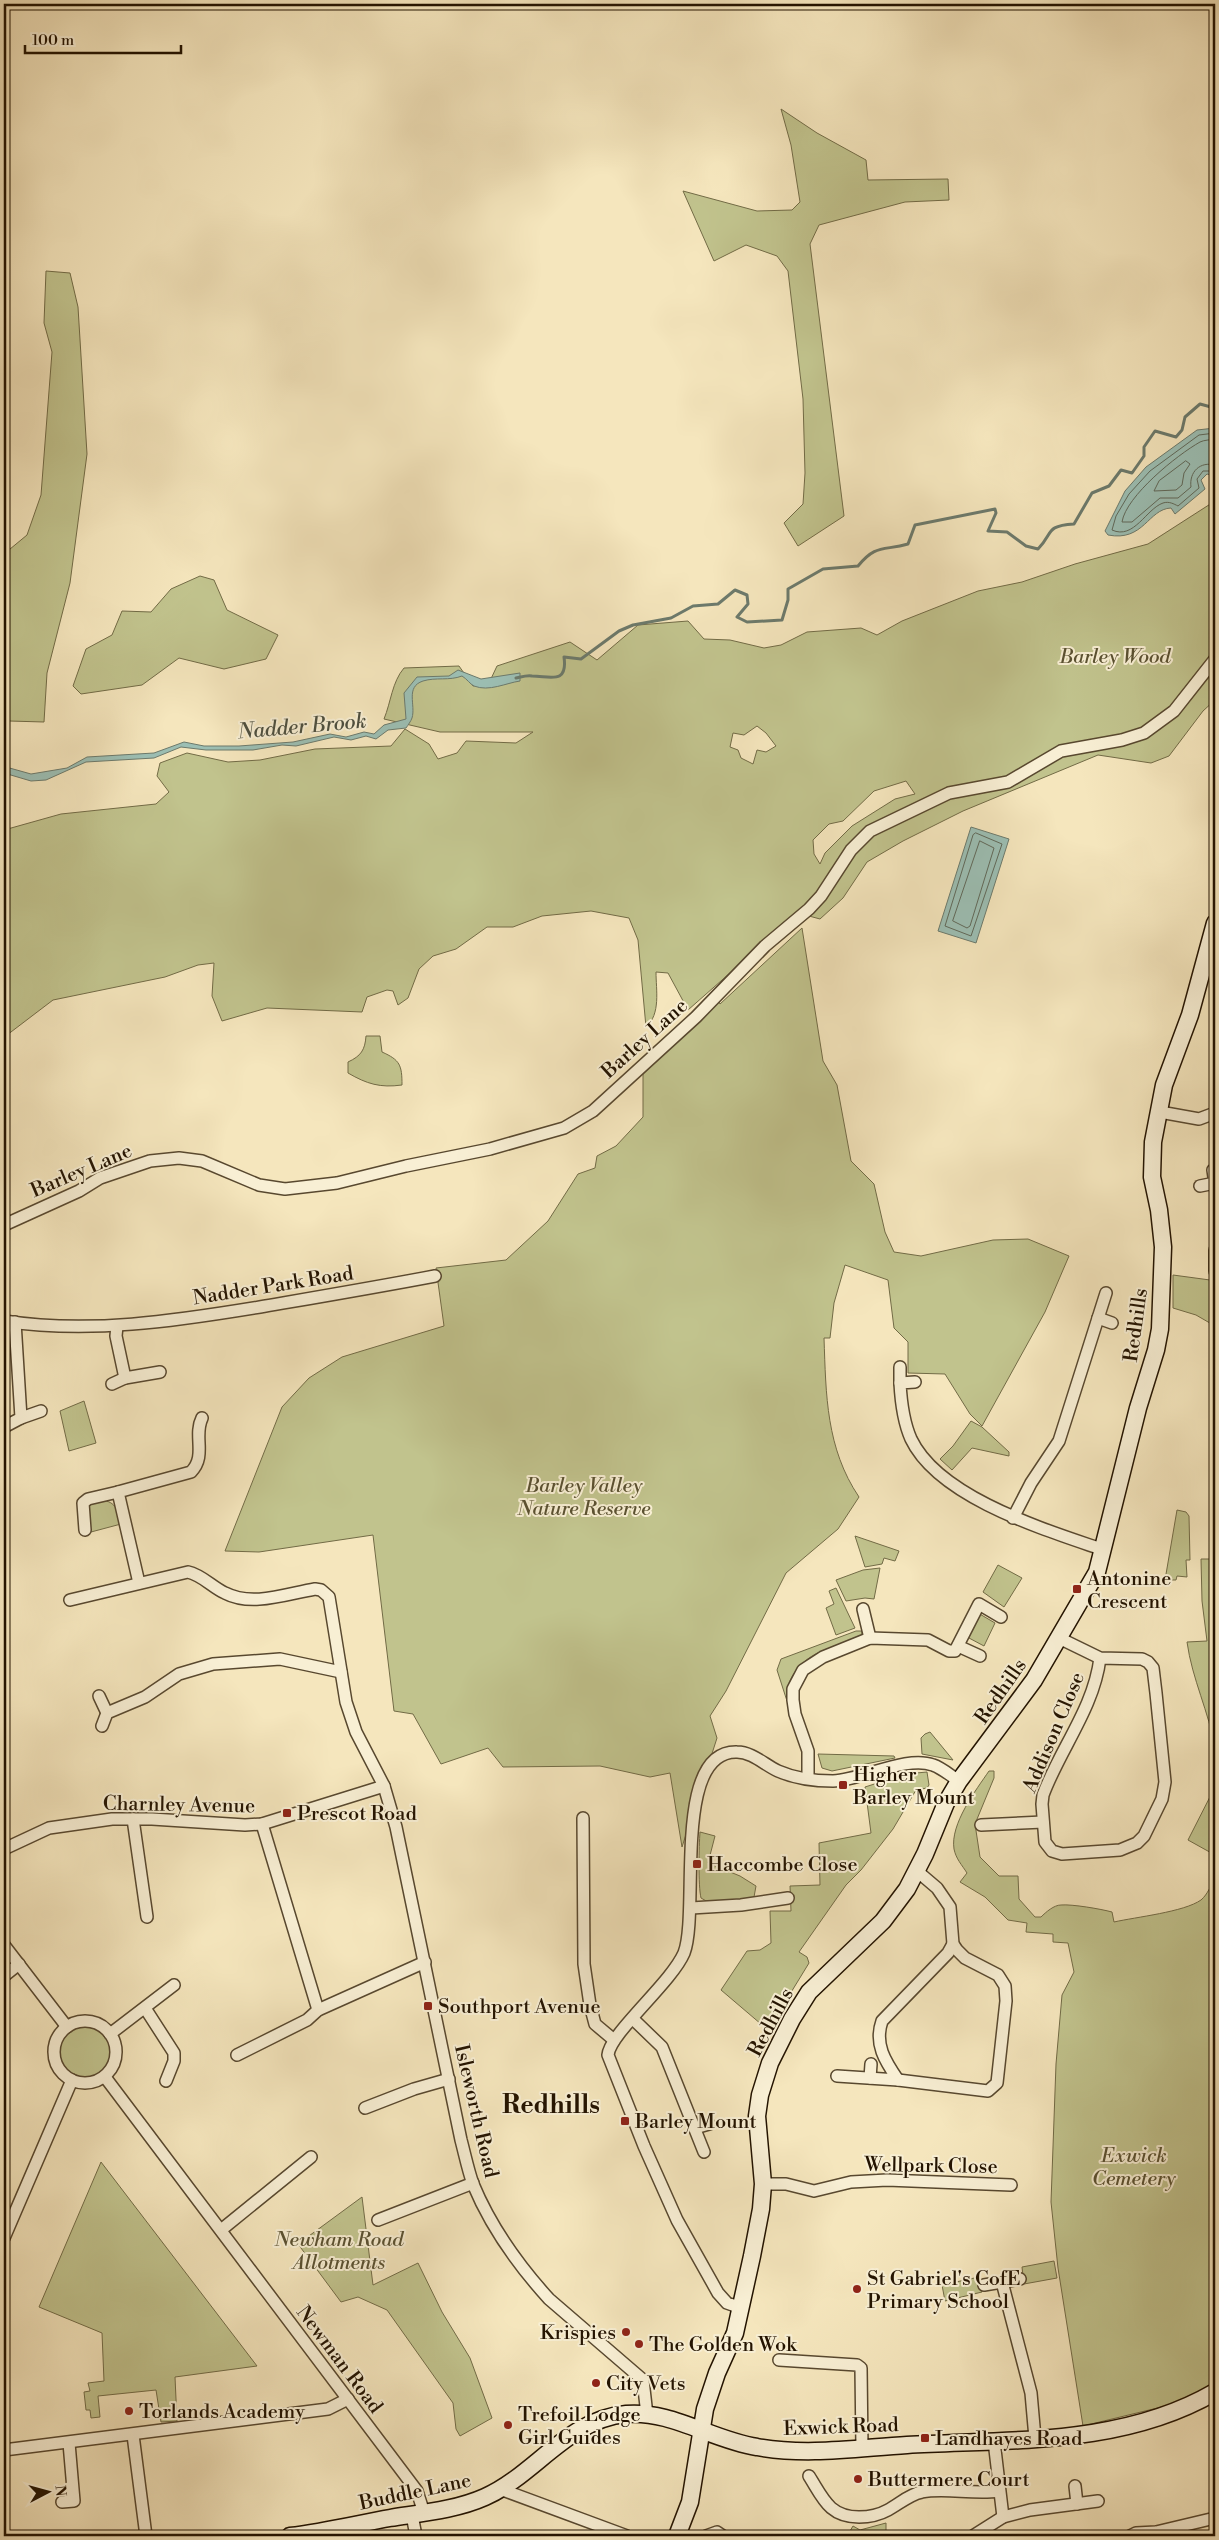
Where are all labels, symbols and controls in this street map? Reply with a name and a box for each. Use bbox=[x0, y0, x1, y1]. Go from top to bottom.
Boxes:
scale bar bbox=[25, 22, 181, 54]
text: 100 m bbox=[32, 31, 74, 50]
park label: Barley Wood bbox=[1058, 645, 1171, 670]
water label: Nadder Brook bbox=[236, 708, 368, 746]
street label: Barley Lane bbox=[596, 994, 693, 1085]
street label: Barley Lane bbox=[26, 1139, 136, 1204]
street label: Nadder Park Road bbox=[191, 1261, 356, 1312]
street label: Redhills bbox=[1119, 1287, 1154, 1364]
park label: Barley Valley Nature Reserve bbox=[516, 1474, 651, 1522]
place label: Antonine Crescent bbox=[1086, 1567, 1171, 1615]
marker: Antonine Crescent bbox=[1071, 1583, 1083, 1595]
street label: Redhills bbox=[970, 1654, 1033, 1729]
street label: Addison Close bbox=[1017, 1669, 1091, 1798]
place label: Higher Barley Mount bbox=[852, 1763, 975, 1811]
marker: Higher Barley Mount bbox=[837, 1779, 849, 1791]
street label: Charnley Avenue bbox=[103, 1792, 255, 1819]
place label: Prescot Road bbox=[297, 1802, 417, 1827]
marker: Prescot Road bbox=[281, 1807, 293, 1819]
place label: Haccombe Close bbox=[707, 1853, 857, 1878]
marker: Haccombe Close bbox=[691, 1858, 703, 1870]
street label: Redhills bbox=[743, 1984, 800, 2061]
place label: Southport Avenue bbox=[438, 1995, 600, 2020]
marker: Southport Avenue bbox=[422, 2000, 434, 2012]
street label: Isleworth Road bbox=[448, 2042, 503, 2181]
district label: Redhills bbox=[502, 2090, 600, 2121]
place label: Barley Mount bbox=[634, 2110, 757, 2135]
marker: Barley Mount bbox=[619, 2115, 631, 2127]
park label: Exwick Cemetery bbox=[1092, 2144, 1176, 2192]
street label: Wellpark Close bbox=[863, 2153, 998, 2180]
park label: Newham Road Allotments bbox=[273, 2228, 404, 2276]
place label: St Gabriel's CofE Primary School bbox=[867, 2267, 1021, 2315]
marker: St Gabriel's CofE Primary School bbox=[851, 2283, 863, 2295]
street label: Newman Road bbox=[290, 2301, 388, 2419]
place label: Krispies bbox=[540, 2321, 616, 2346]
marker: Krispies bbox=[620, 2326, 632, 2338]
place label: The Golden Wok bbox=[649, 2333, 798, 2358]
marker: The Golden Wok bbox=[633, 2338, 645, 2350]
place label: City Vets bbox=[606, 2372, 686, 2397]
marker: City Vets bbox=[590, 2377, 602, 2389]
place label: Torlands Academy bbox=[139, 2400, 305, 2425]
place label: Trefoil Lodge Girl Guides bbox=[518, 2403, 641, 2451]
marker: Torlands Academy bbox=[123, 2405, 135, 2417]
street label: Exwick Road bbox=[783, 2413, 900, 2442]
marker: Trefoil Lodge Girl Guides bbox=[502, 2419, 514, 2431]
place label: Landhayes Road bbox=[935, 2427, 1083, 2452]
marker: Landhayes Road bbox=[919, 2432, 931, 2444]
north arrow bbox=[22, 2468, 72, 2518]
street label: Buddle Lane bbox=[356, 2468, 474, 2517]
place label: Buttermere Court bbox=[867, 2468, 1030, 2493]
marker: Buttermere Court bbox=[852, 2473, 864, 2485]
text: N bbox=[50, 2484, 69, 2497]

